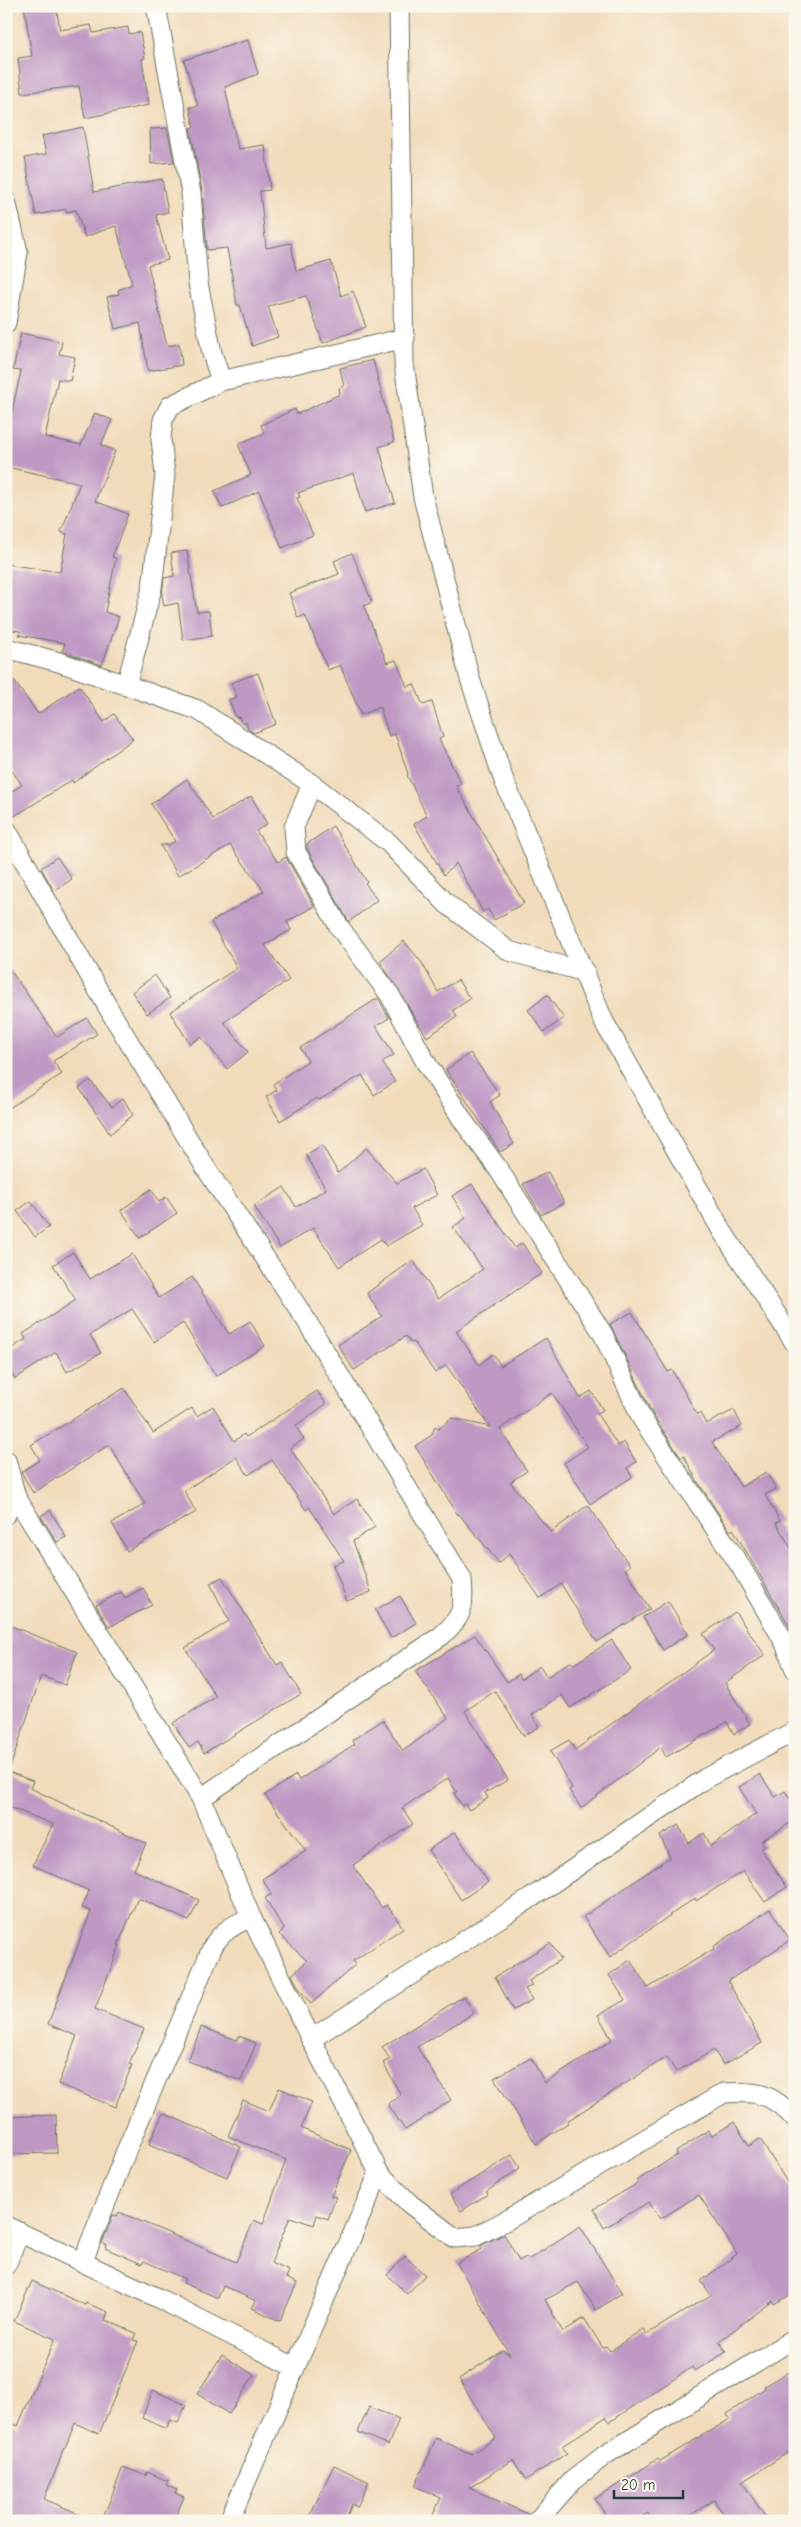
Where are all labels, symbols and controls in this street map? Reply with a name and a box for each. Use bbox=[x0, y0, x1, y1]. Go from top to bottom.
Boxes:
scale bar bbox=[614, 2467, 682, 2499]
text: 20 m bbox=[621, 2476, 655, 2494]

